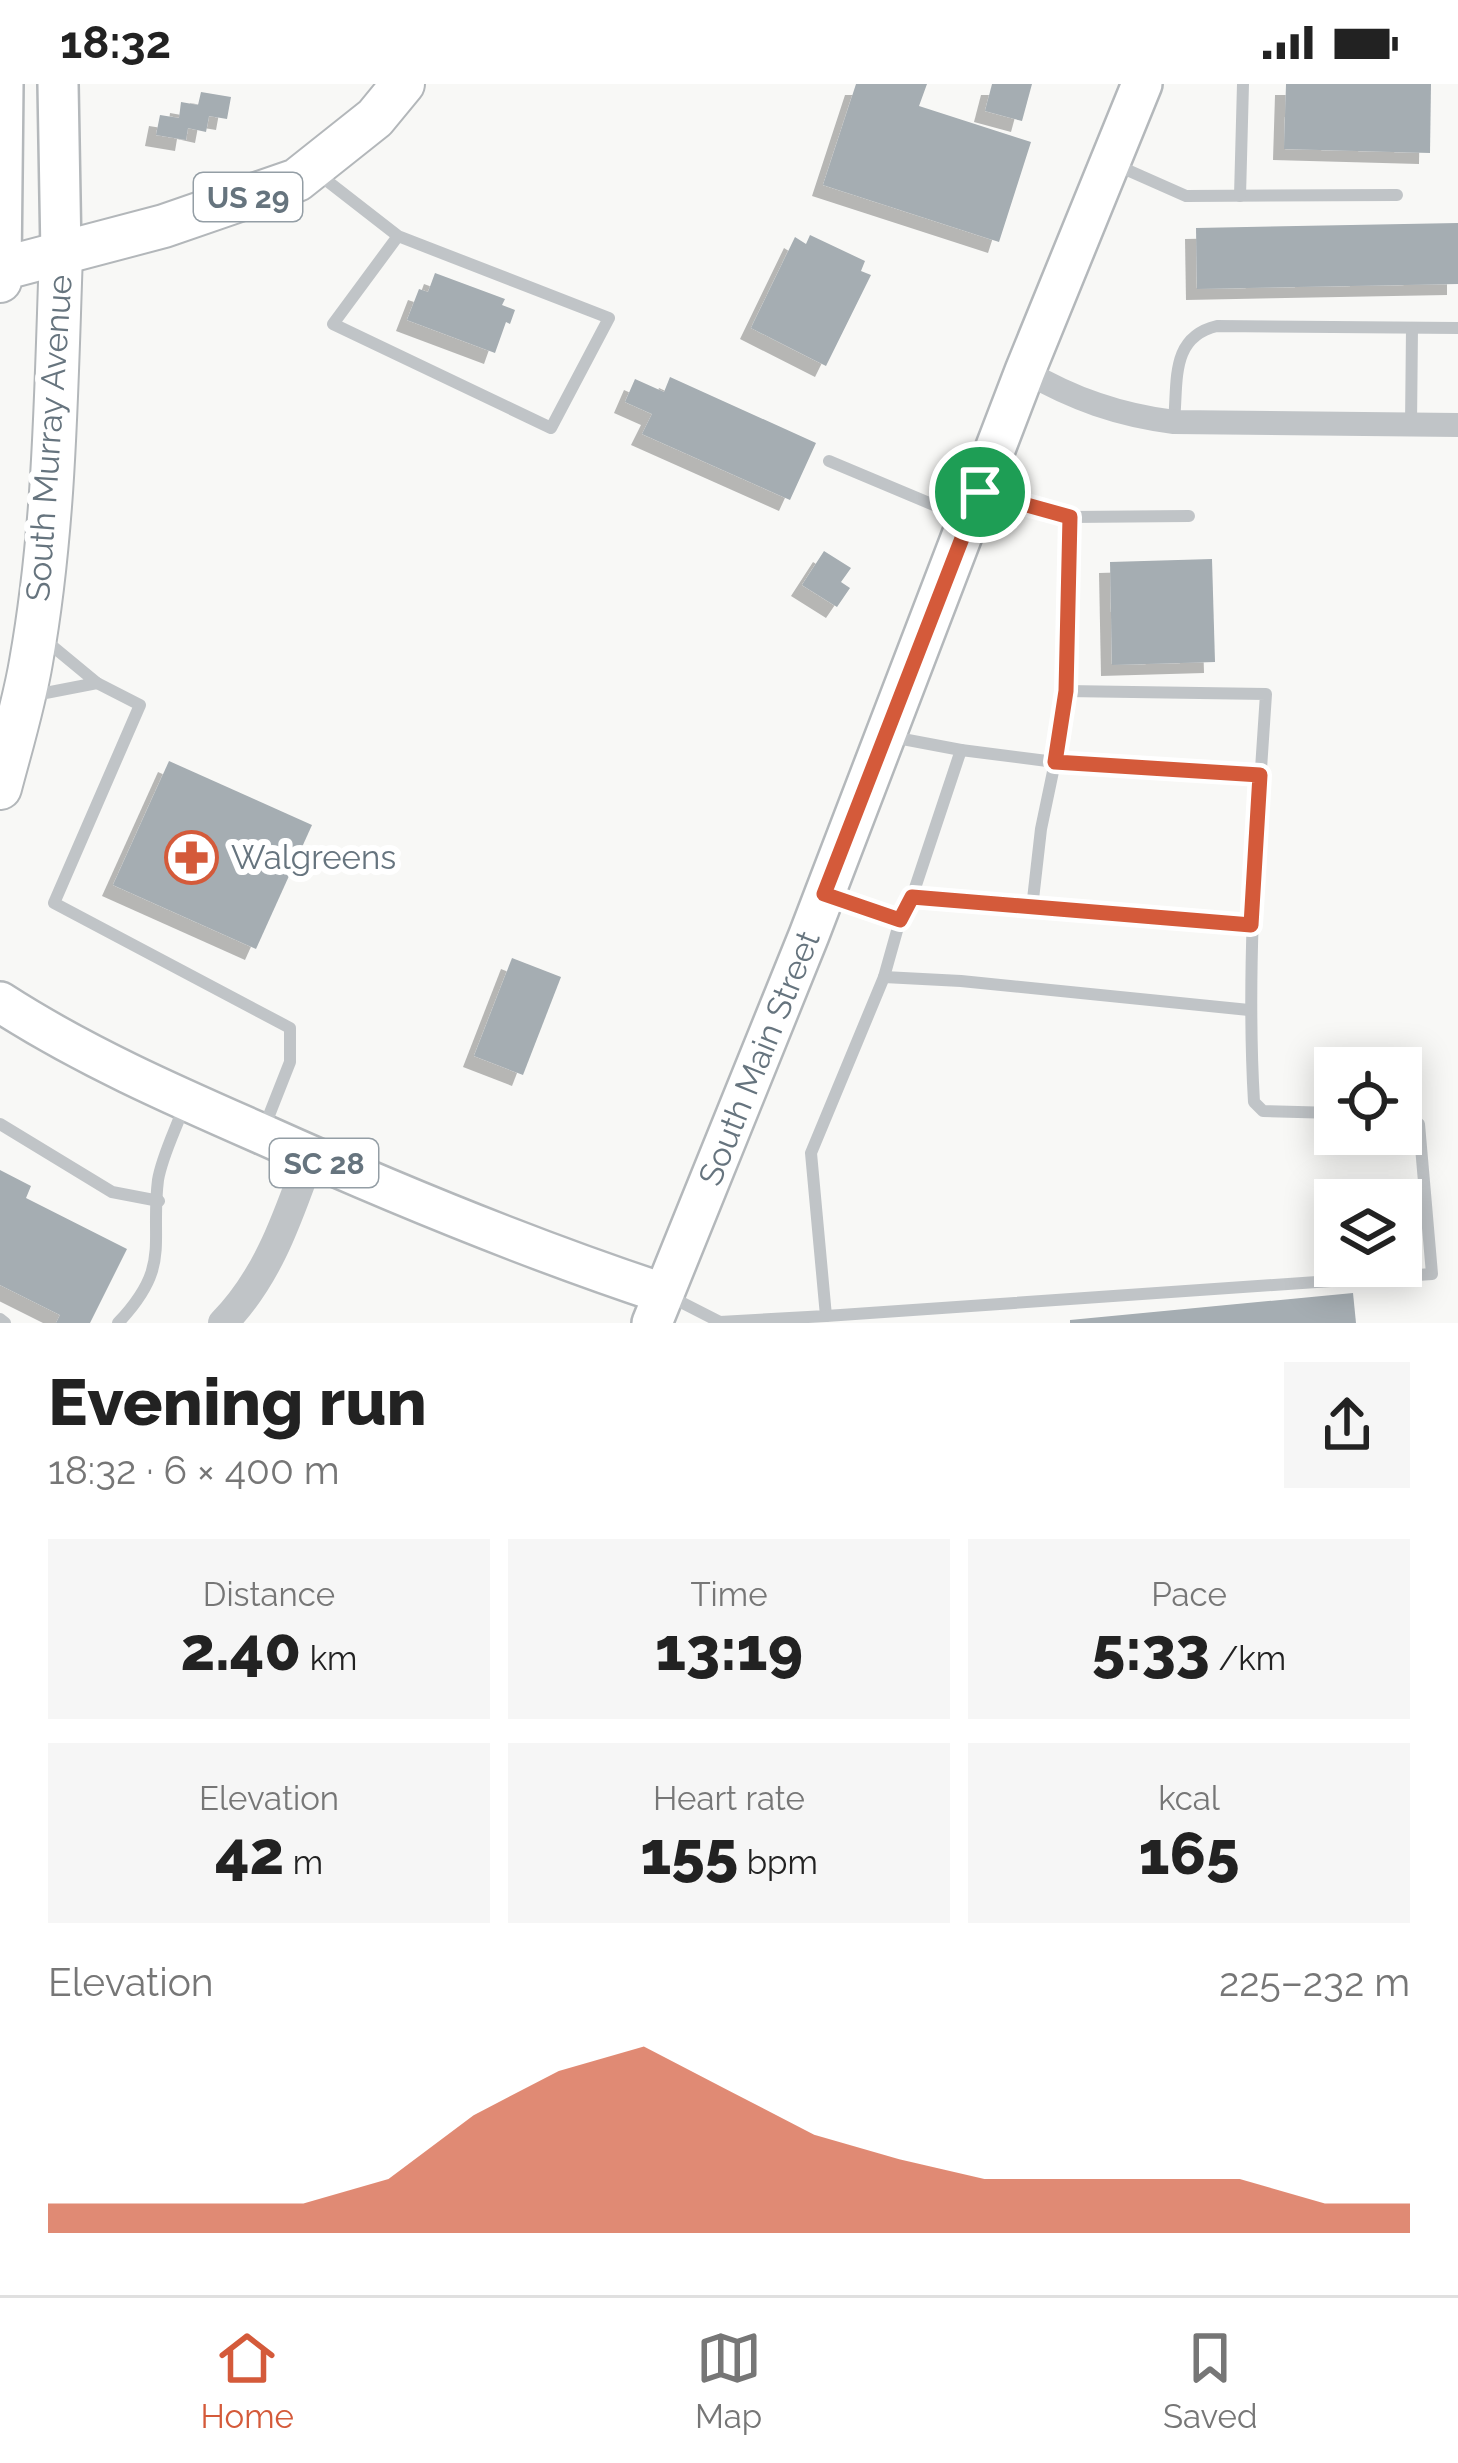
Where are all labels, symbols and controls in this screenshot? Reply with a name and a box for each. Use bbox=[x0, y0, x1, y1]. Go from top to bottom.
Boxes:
text: 18:32 bbox=[60, 16, 171, 69]
road number: US 29 bbox=[194, 173, 302, 221]
street label: South Murray Avenue bbox=[18, 273, 80, 603]
pin bbox=[929, 441, 1031, 543]
icon: arrive bbox=[947, 459, 1013, 525]
pharmacy icon: Walgreens bbox=[164, 829, 220, 885]
place label: Walgreens bbox=[231, 838, 396, 877]
street label: South Main Street bbox=[690, 925, 828, 1191]
map controls bbox=[1314, 1047, 1422, 1287]
button: locate bbox=[1314, 1047, 1422, 1155]
road number: SC 28 bbox=[270, 1139, 378, 1187]
button: layers bbox=[1314, 1179, 1422, 1287]
button: share bbox=[1284, 1362, 1410, 1488]
text: Evening run bbox=[48, 1363, 427, 1440]
text: 18:32 · 6 × 400 m bbox=[48, 1447, 340, 1493]
text: Distance bbox=[203, 1575, 335, 1614]
text: Time bbox=[690, 1575, 768, 1614]
text: Pace bbox=[1151, 1575, 1227, 1614]
text: 2.40 bbox=[181, 1614, 301, 1684]
text: 13:19 bbox=[655, 1614, 803, 1684]
text: 5:33 bbox=[1092, 1614, 1210, 1684]
text: km bbox=[301, 1639, 357, 1678]
text: /km bbox=[1210, 1639, 1286, 1678]
text: Elevation bbox=[199, 1779, 339, 1818]
text: Heart rate bbox=[653, 1779, 805, 1818]
text: kcal bbox=[1158, 1779, 1220, 1818]
text: 42 bbox=[215, 1818, 284, 1888]
text: 155 bbox=[640, 1818, 738, 1888]
text: 165 bbox=[1138, 1818, 1240, 1888]
text: m bbox=[284, 1843, 323, 1882]
text: bpm bbox=[738, 1843, 818, 1882]
text: Elevation bbox=[48, 1959, 214, 2005]
text: 225–232 m bbox=[1219, 1959, 1410, 2005]
tab: Home bbox=[201, 2325, 294, 2436]
tab: Map bbox=[695, 2325, 762, 2436]
tab: Saved bbox=[1163, 2325, 1257, 2436]

